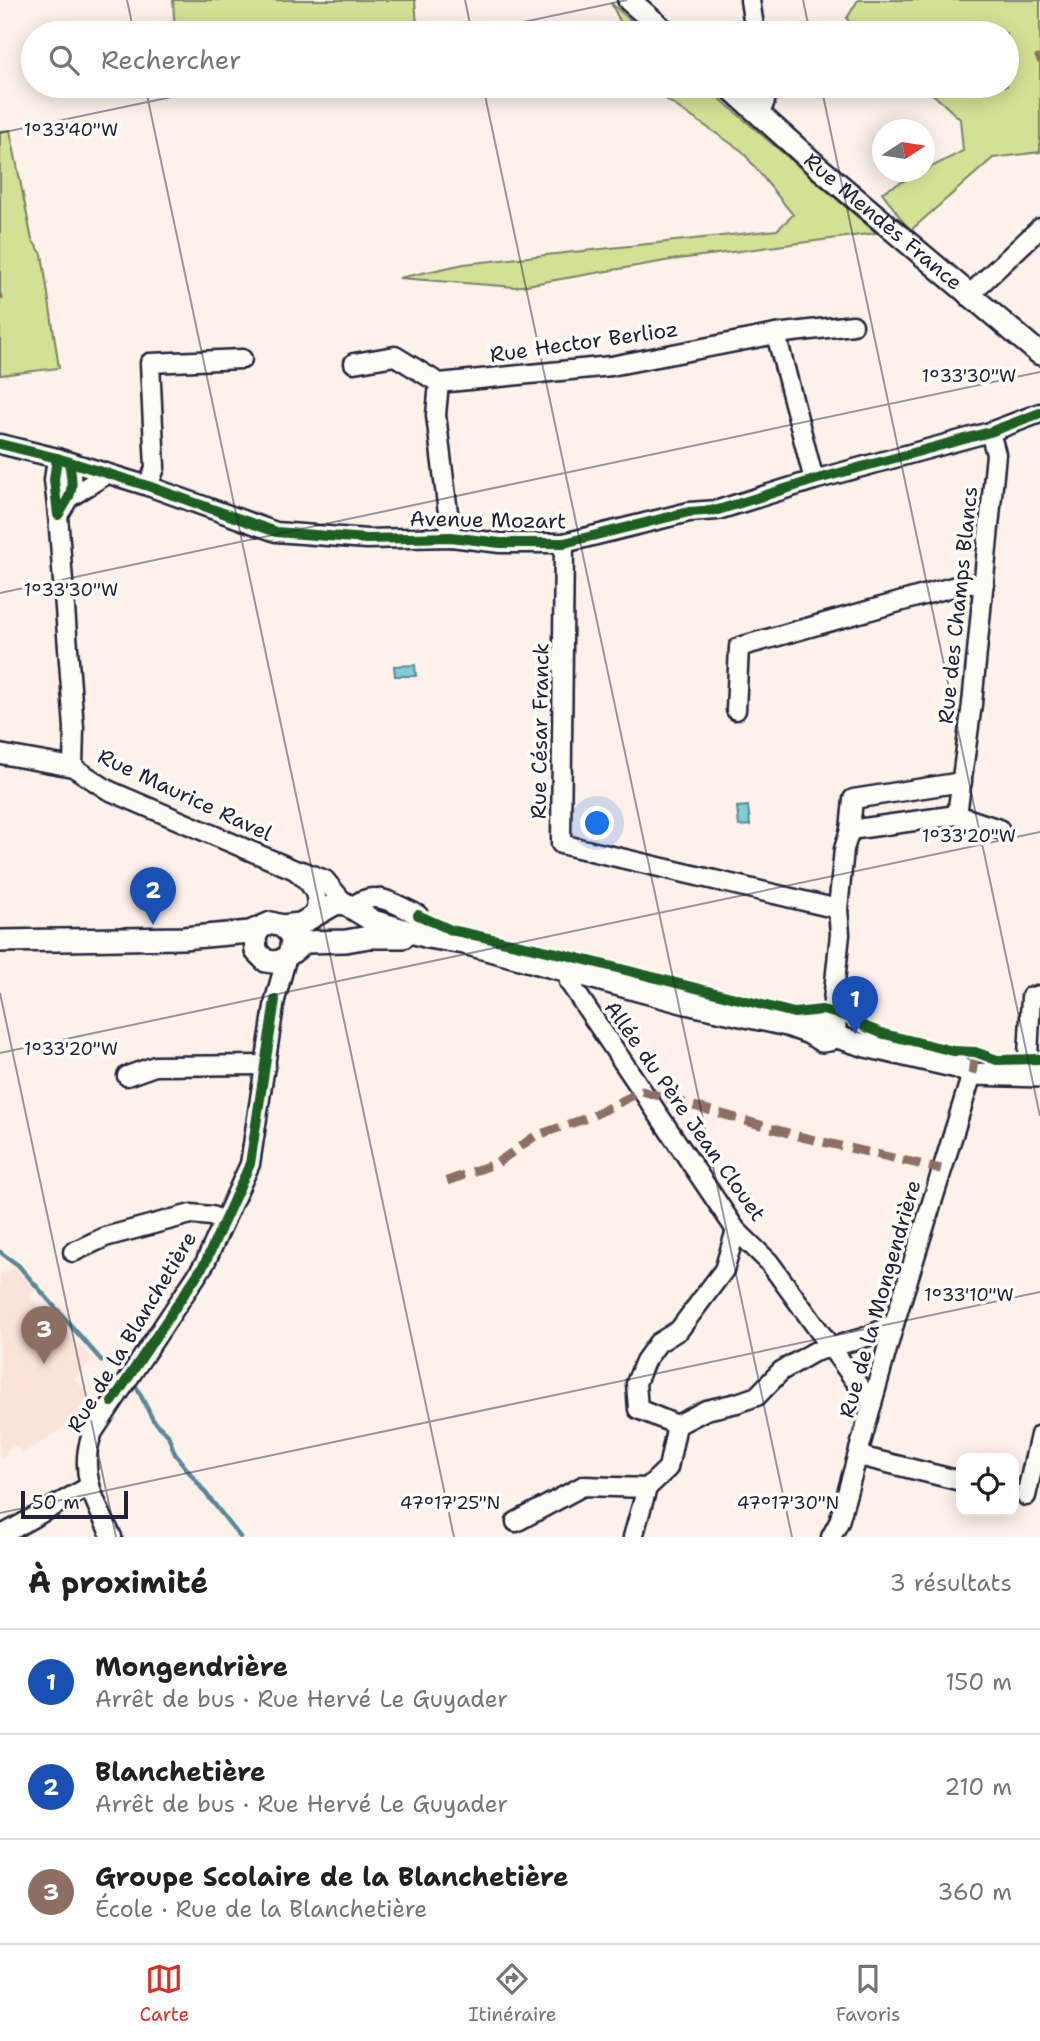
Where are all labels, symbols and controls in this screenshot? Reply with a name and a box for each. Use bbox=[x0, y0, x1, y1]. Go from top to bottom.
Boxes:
search box bbox=[21, 21, 1019, 98]
icon: search bbox=[45, 41, 83, 79]
text: Rechercher bbox=[101, 42, 241, 77]
text: 1°33'40"W bbox=[24, 118, 118, 142]
north arrow bbox=[872, 119, 935, 182]
street label: Rue Mendès France bbox=[798, 147, 968, 297]
street label: Rue Hector Berlioz bbox=[488, 315, 680, 369]
text: 1°33'30"W bbox=[922, 364, 1016, 388]
street label: Rue des Champs Blancs bbox=[932, 485, 984, 725]
street label: Avenue Mozart bbox=[409, 505, 567, 535]
text: 1°33'30"W bbox=[24, 578, 118, 602]
street label: Rue César Franck bbox=[524, 643, 556, 819]
street label: Rue Maurice Ravel bbox=[93, 742, 277, 848]
your location bbox=[580, 806, 614, 840]
text: 1°33'20"W bbox=[922, 824, 1016, 848]
pin: 2 bbox=[130, 867, 176, 925]
pin: 1 bbox=[832, 976, 878, 1034]
street label: Allée du Père Jean Clouet bbox=[598, 995, 772, 1227]
text: 1°33'20"W bbox=[24, 1037, 118, 1061]
street label: Rue de la Mongendrière bbox=[833, 1177, 927, 1421]
street label: Rue de la Blanchetière bbox=[61, 1226, 203, 1438]
text: 1°33'10"W bbox=[924, 1283, 1014, 1307]
pin: 3 bbox=[21, 1306, 67, 1364]
map controls bbox=[956, 1453, 1019, 1516]
button: locate bbox=[956, 1453, 1019, 1516]
scale bar bbox=[21, 1488, 128, 1520]
text: 50 m bbox=[32, 1490, 80, 1515]
text: 47°17'25"N bbox=[400, 1491, 500, 1515]
text: 47°17'30"N bbox=[737, 1491, 839, 1515]
text: À proximité bbox=[28, 1562, 208, 1603]
text: 3 résultats bbox=[890, 1568, 1012, 1598]
text: Mongendrière bbox=[95, 1649, 288, 1684]
text: 1 bbox=[46, 1667, 56, 1697]
text: 150 m bbox=[945, 1667, 1012, 1697]
text: Arrêt de bus · Rue Hervé Le Guyader bbox=[95, 1684, 508, 1714]
text: Blanchetière bbox=[95, 1754, 266, 1789]
text: 2 bbox=[43, 1772, 59, 1802]
text: 210 m bbox=[944, 1772, 1012, 1802]
text: Arrêt de bus · Rue Hervé Le Guyader bbox=[95, 1789, 508, 1819]
text: Groupe Scolaire de la Blanchetière bbox=[95, 1859, 569, 1894]
text: 3 bbox=[43, 1877, 59, 1907]
text: 360 m bbox=[937, 1877, 1012, 1907]
text: École · Rue de la Blanchetière bbox=[95, 1894, 427, 1924]
tab: Carte bbox=[140, 1960, 189, 2027]
tab: Itinéraire bbox=[468, 1960, 557, 2027]
tab: Favoris bbox=[836, 1960, 900, 2027]

